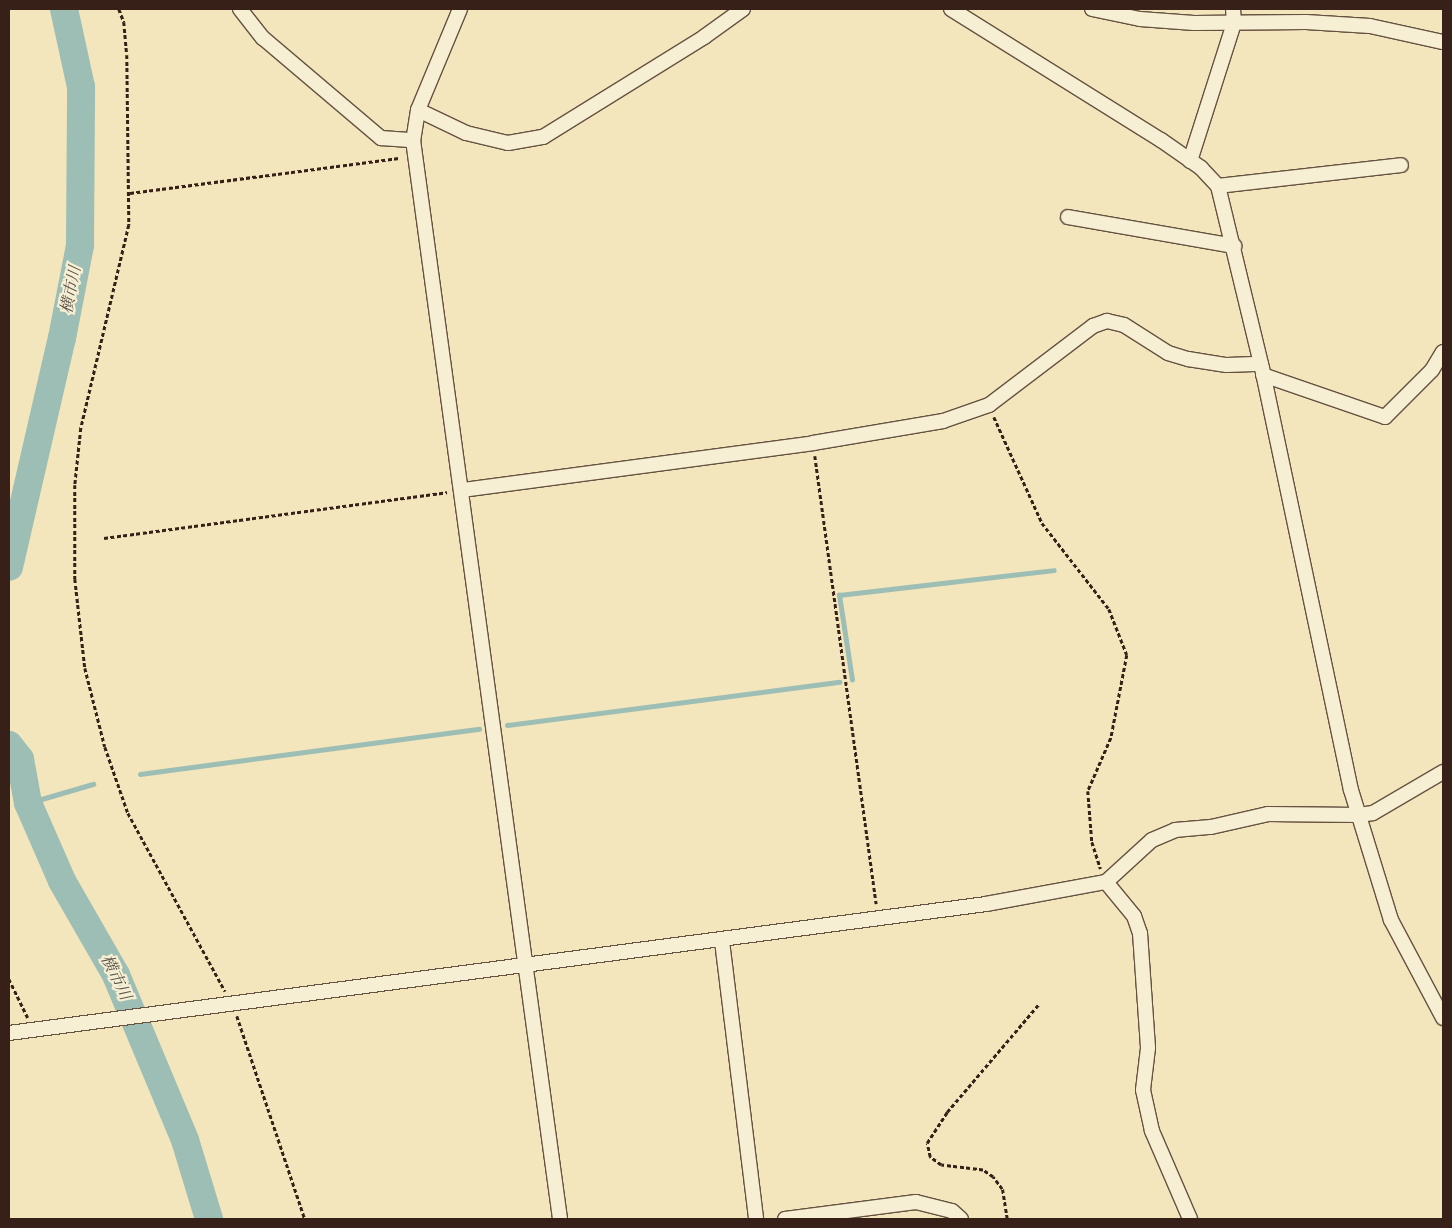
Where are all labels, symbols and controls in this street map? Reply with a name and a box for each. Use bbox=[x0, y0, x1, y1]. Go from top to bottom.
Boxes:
water label: 横市川 bbox=[58, 265, 86, 315]
water label: 横市川 bbox=[96, 952, 134, 1004]

